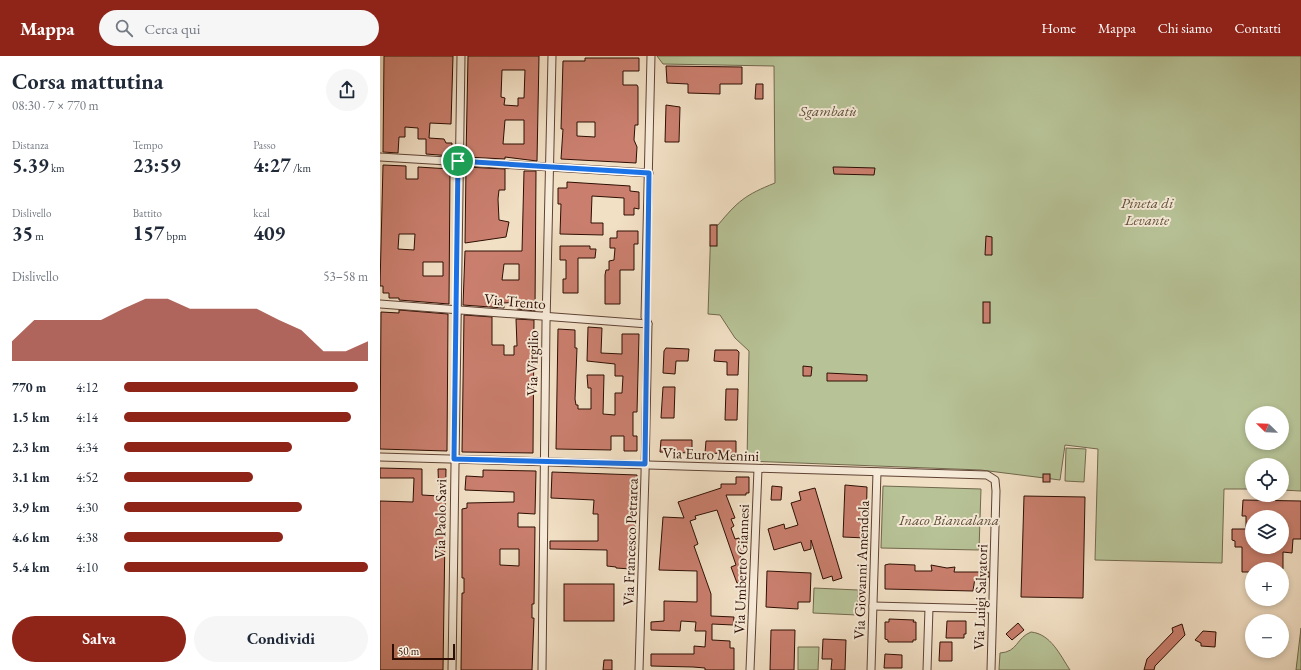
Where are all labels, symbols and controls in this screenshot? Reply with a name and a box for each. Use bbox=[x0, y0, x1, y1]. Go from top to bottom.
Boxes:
search box bbox=[99, 10, 379, 46]
text: Mappa bbox=[20, 16, 75, 41]
icon: search bbox=[113, 17, 135, 39]
text: Cerca qui bbox=[145, 19, 200, 38]
text: Home bbox=[1041, 19, 1076, 37]
text: Mappa bbox=[1098, 19, 1136, 37]
text: Chi siamo bbox=[1158, 19, 1213, 37]
text: Contatti bbox=[1235, 19, 1281, 37]
text: Corsa mattutina bbox=[12, 67, 163, 96]
button: share bbox=[326, 69, 368, 111]
text: 08:30 · 7 × 770 m bbox=[12, 97, 99, 114]
park label: Sgambatù bbox=[798, 101, 857, 120]
text: Distanza bbox=[12, 138, 49, 152]
text: Tempo bbox=[133, 138, 163, 152]
text: Passo bbox=[253, 138, 276, 152]
pin bbox=[441, 144, 475, 178]
icon: arrive bbox=[447, 150, 469, 172]
text: 5.39 bbox=[12, 152, 49, 178]
text: 23:59 bbox=[133, 152, 181, 178]
text: 4:27 bbox=[253, 152, 291, 178]
text: km bbox=[49, 161, 65, 175]
text: /km bbox=[291, 161, 311, 175]
park label: Pineta di Levante bbox=[1121, 193, 1174, 229]
text: Dislivello bbox=[12, 206, 51, 220]
text: Battito bbox=[133, 206, 162, 220]
text: kcal bbox=[253, 206, 270, 220]
text: 35 bbox=[12, 220, 33, 246]
text: 157 bbox=[133, 220, 164, 246]
text: 409 bbox=[253, 220, 285, 246]
text: m bbox=[33, 229, 44, 243]
text: bpm bbox=[164, 229, 187, 243]
text: Dislivello bbox=[12, 268, 59, 285]
text: 53–58 m bbox=[323, 268, 368, 285]
street label: Via Trento bbox=[483, 289, 547, 313]
street label: Via Virgilio bbox=[522, 330, 542, 396]
text: 770 m bbox=[12, 379, 46, 396]
text: 4:12 bbox=[76, 379, 98, 396]
north arrow bbox=[1245, 406, 1289, 450]
map controls bbox=[1245, 406, 1289, 658]
text: 1.5 km bbox=[12, 409, 50, 426]
text: 4:14 bbox=[76, 409, 98, 426]
text: 2.3 km bbox=[12, 439, 50, 456]
text: 4:34 bbox=[76, 439, 98, 456]
street label: Via Euro Menini bbox=[662, 443, 760, 465]
button: locate bbox=[1245, 458, 1289, 502]
text: 3.1 km bbox=[12, 469, 50, 486]
text: 4:52 bbox=[76, 469, 98, 486]
street label: Via Paolo Savi bbox=[430, 478, 450, 559]
street label: Via Francesco Petrarca bbox=[618, 478, 642, 606]
text: 3.9 km bbox=[12, 499, 50, 516]
text: 4:30 bbox=[76, 499, 98, 516]
street label: Via Giovanni Amendola bbox=[849, 500, 873, 640]
street label: Via Umberto Giannesi bbox=[729, 504, 753, 634]
park label: Inaco Biancalana bbox=[898, 510, 999, 529]
button: layers bbox=[1245, 510, 1289, 554]
text: 4.6 km bbox=[12, 529, 50, 546]
text: 4:38 bbox=[76, 529, 98, 546]
street label: Via Luigi Salvatori bbox=[969, 544, 991, 650]
text: 5.4 km bbox=[12, 559, 50, 576]
text: 4:10 bbox=[76, 559, 98, 576]
button: + bbox=[1245, 562, 1289, 606]
button: − bbox=[1245, 614, 1289, 658]
button: Salva bbox=[12, 616, 186, 662]
button: Condividi bbox=[194, 616, 368, 662]
scale bar bbox=[392, 642, 455, 661]
text: 50 m bbox=[398, 644, 419, 658]

